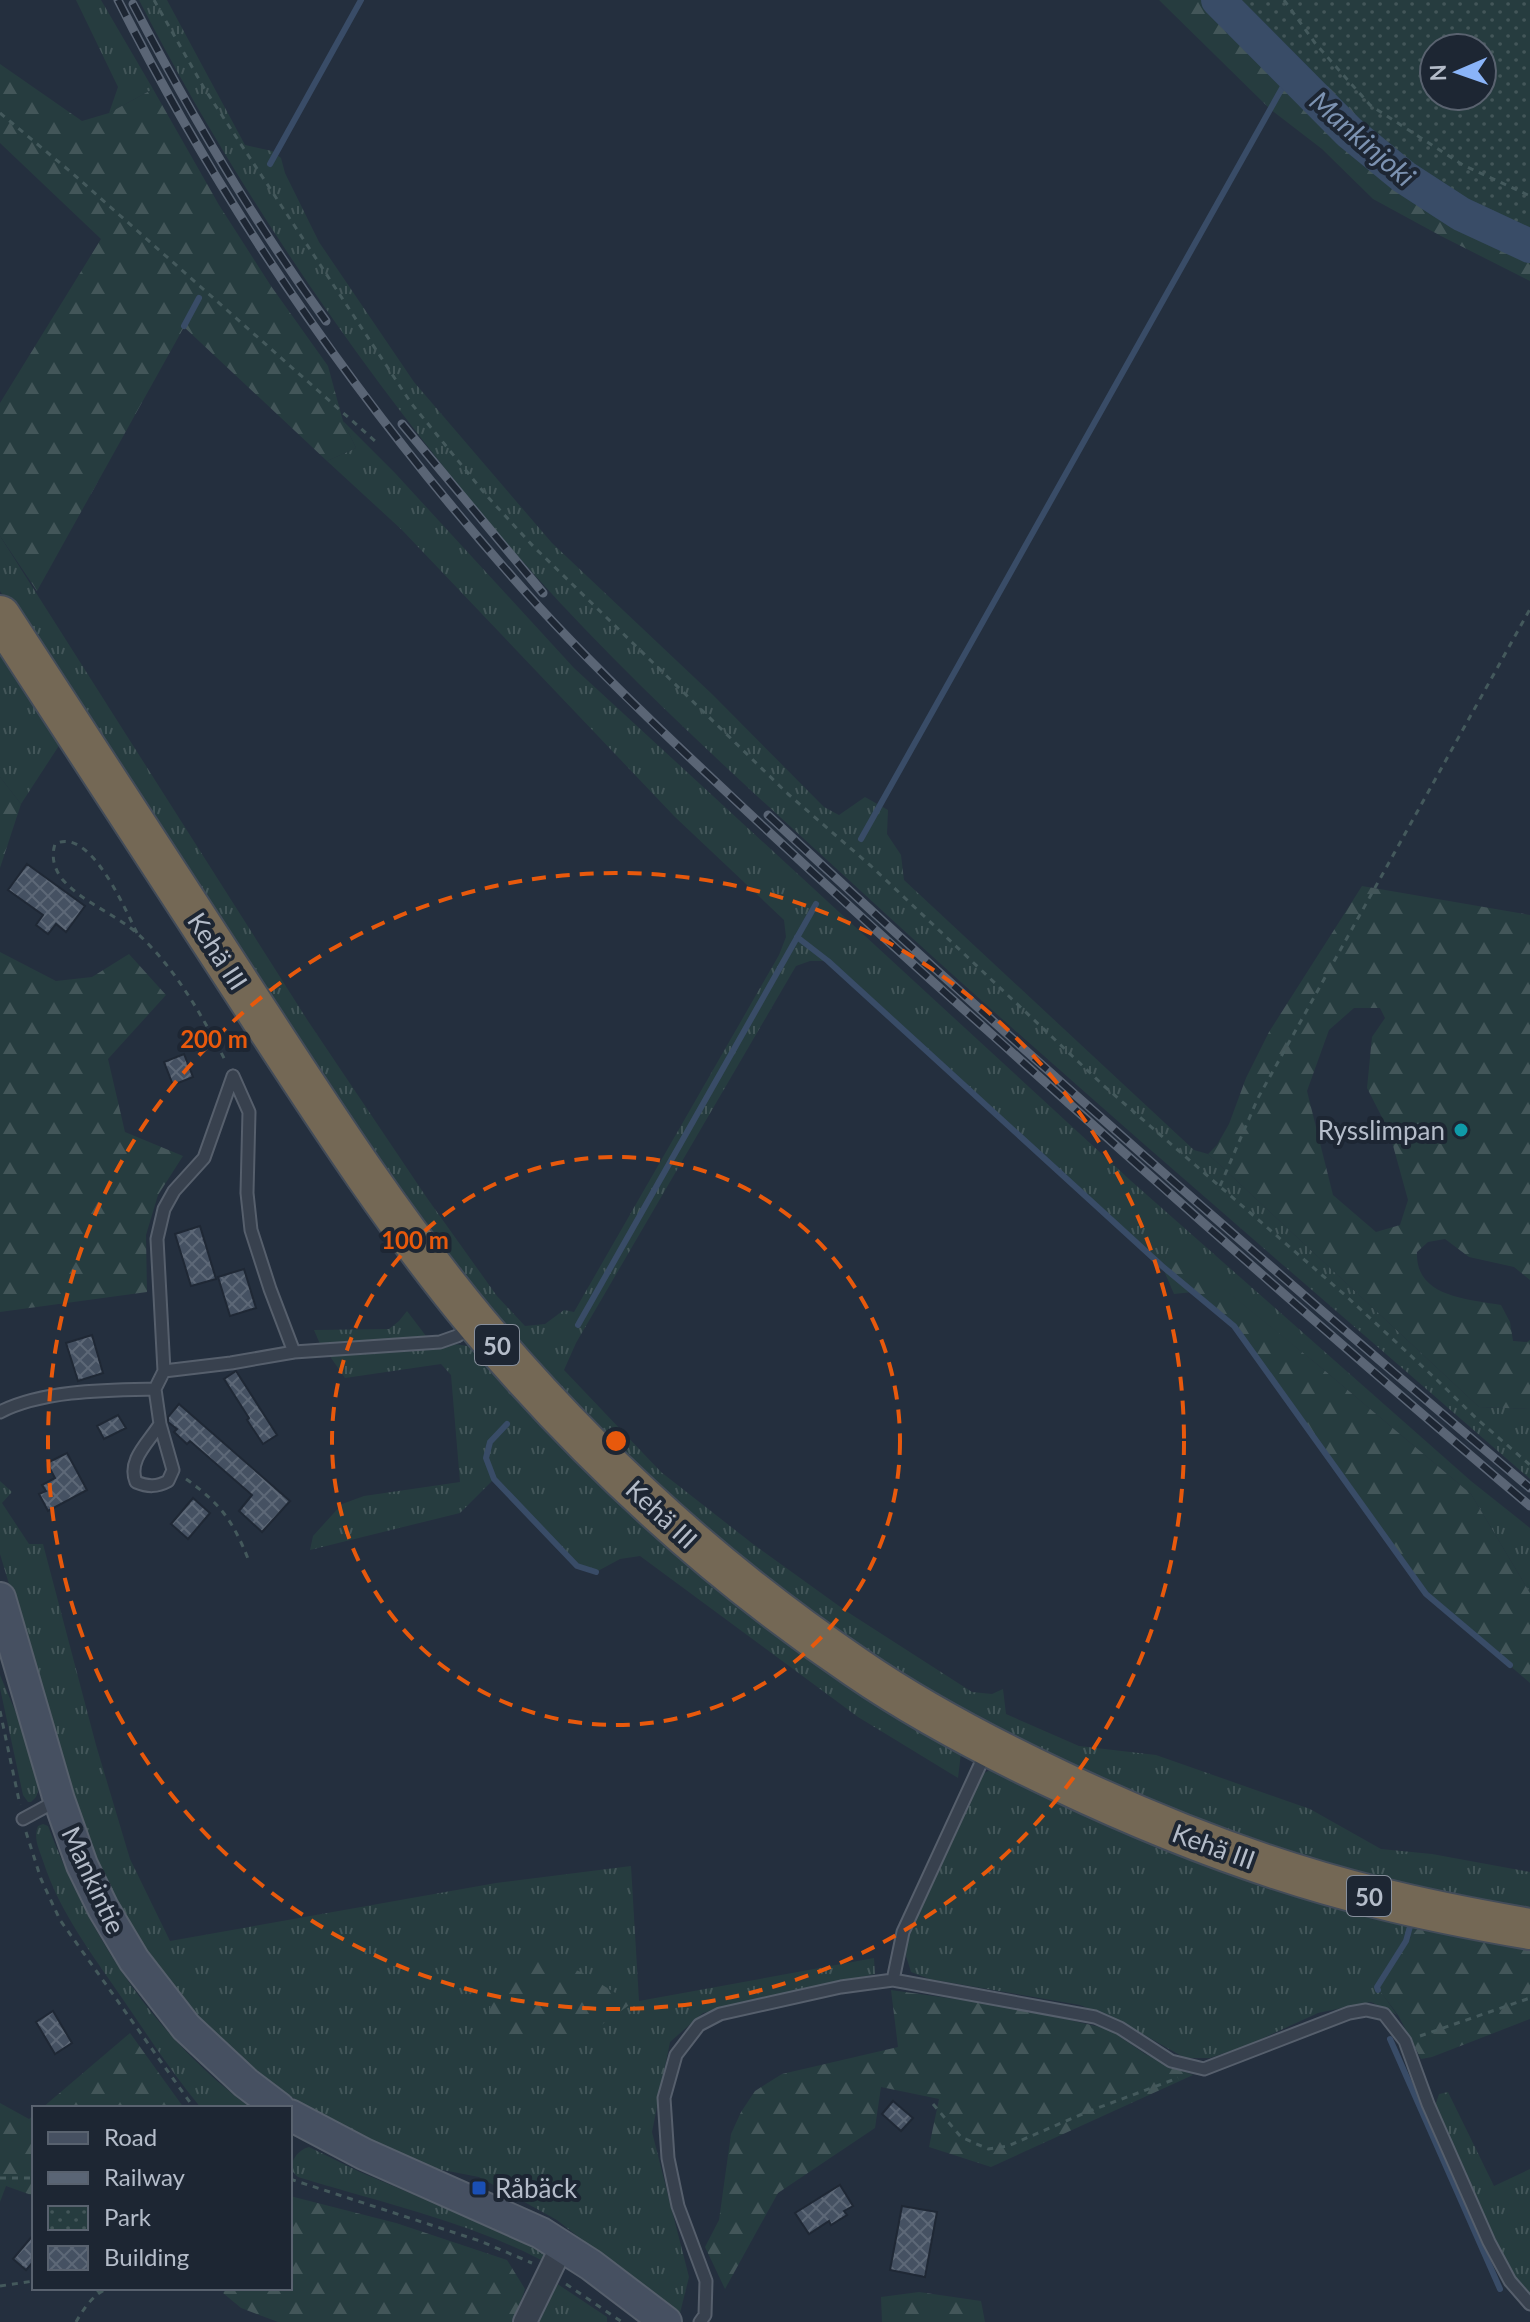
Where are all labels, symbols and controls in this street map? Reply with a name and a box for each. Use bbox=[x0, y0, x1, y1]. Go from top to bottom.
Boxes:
north arrow bbox=[1418, 32, 1498, 112]
text: N bbox=[1424, 64, 1451, 82]
water label: Mankinjoki bbox=[1304, 83, 1423, 193]
street label: Kehä III bbox=[181, 906, 255, 996]
text: 200 m bbox=[180, 1024, 248, 1053]
place label: Rysslimpan bbox=[1318, 1114, 1445, 1146]
marker: Rysslimpan bbox=[1452, 1121, 1470, 1139]
text: 100 m bbox=[381, 1225, 449, 1254]
road number: 50 bbox=[475, 1325, 519, 1365]
centre of rings bbox=[602, 1427, 630, 1455]
street label: Kehä III bbox=[620, 1473, 704, 1555]
street label: Kehä III bbox=[1168, 1816, 1260, 1876]
street label: Mankintie bbox=[55, 1821, 133, 1939]
road number: 50 bbox=[1347, 1876, 1391, 1916]
legend bbox=[32, 2106, 292, 2290]
text: Road bbox=[104, 2122, 157, 2151]
text: Railway bbox=[104, 2162, 186, 2191]
place label: Råbäck bbox=[495, 2172, 578, 2204]
marker: Råbäck bbox=[470, 2179, 488, 2197]
text: Park bbox=[104, 2202, 152, 2231]
text: Building bbox=[104, 2242, 189, 2271]

